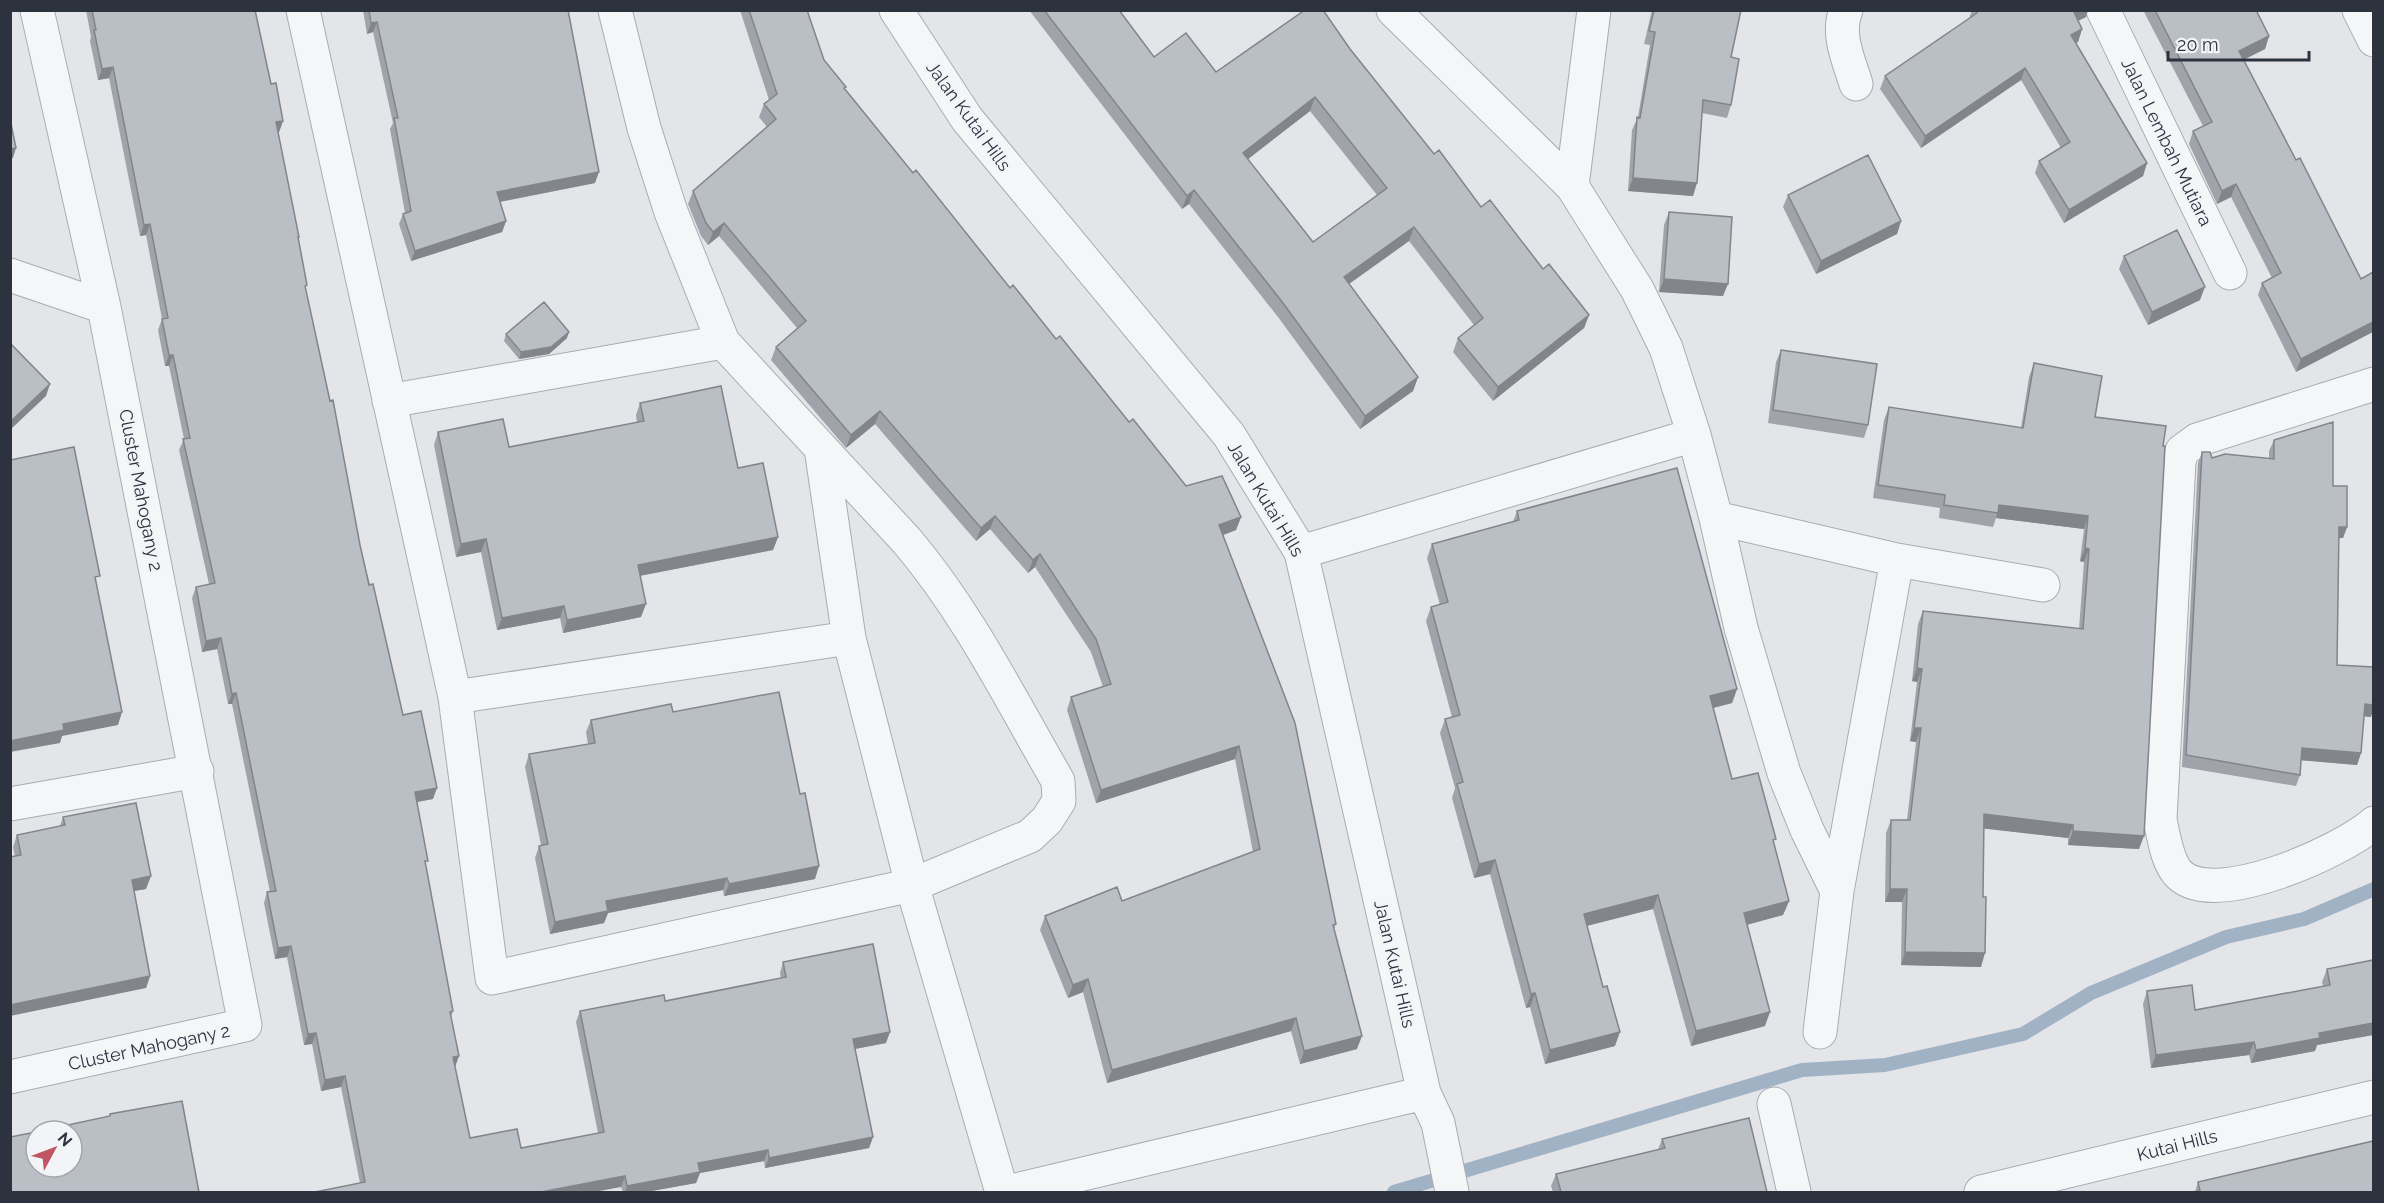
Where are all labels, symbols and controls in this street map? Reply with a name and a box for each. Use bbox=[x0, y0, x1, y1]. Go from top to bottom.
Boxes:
scale bar bbox=[2168, 24, 2309, 62]
text: 20 m bbox=[2177, 34, 2219, 55]
street label: Jalan Lembah Mutiara bbox=[2117, 55, 2217, 229]
street label: Jalan Kutai Hills bbox=[922, 57, 1016, 175]
street label: Cluster Mahogany 2 bbox=[115, 407, 167, 573]
street label: Jalan Kutai Hills bbox=[1223, 438, 1309, 560]
street label: Jalan Kutai Hills bbox=[1370, 898, 1420, 1030]
street label: Cluster Mahogany 2 bbox=[66, 1020, 232, 1074]
north arrow bbox=[24, 1119, 84, 1179]
street label: Kutai Hills bbox=[2135, 1125, 2220, 1165]
text: N bbox=[54, 1129, 76, 1150]

